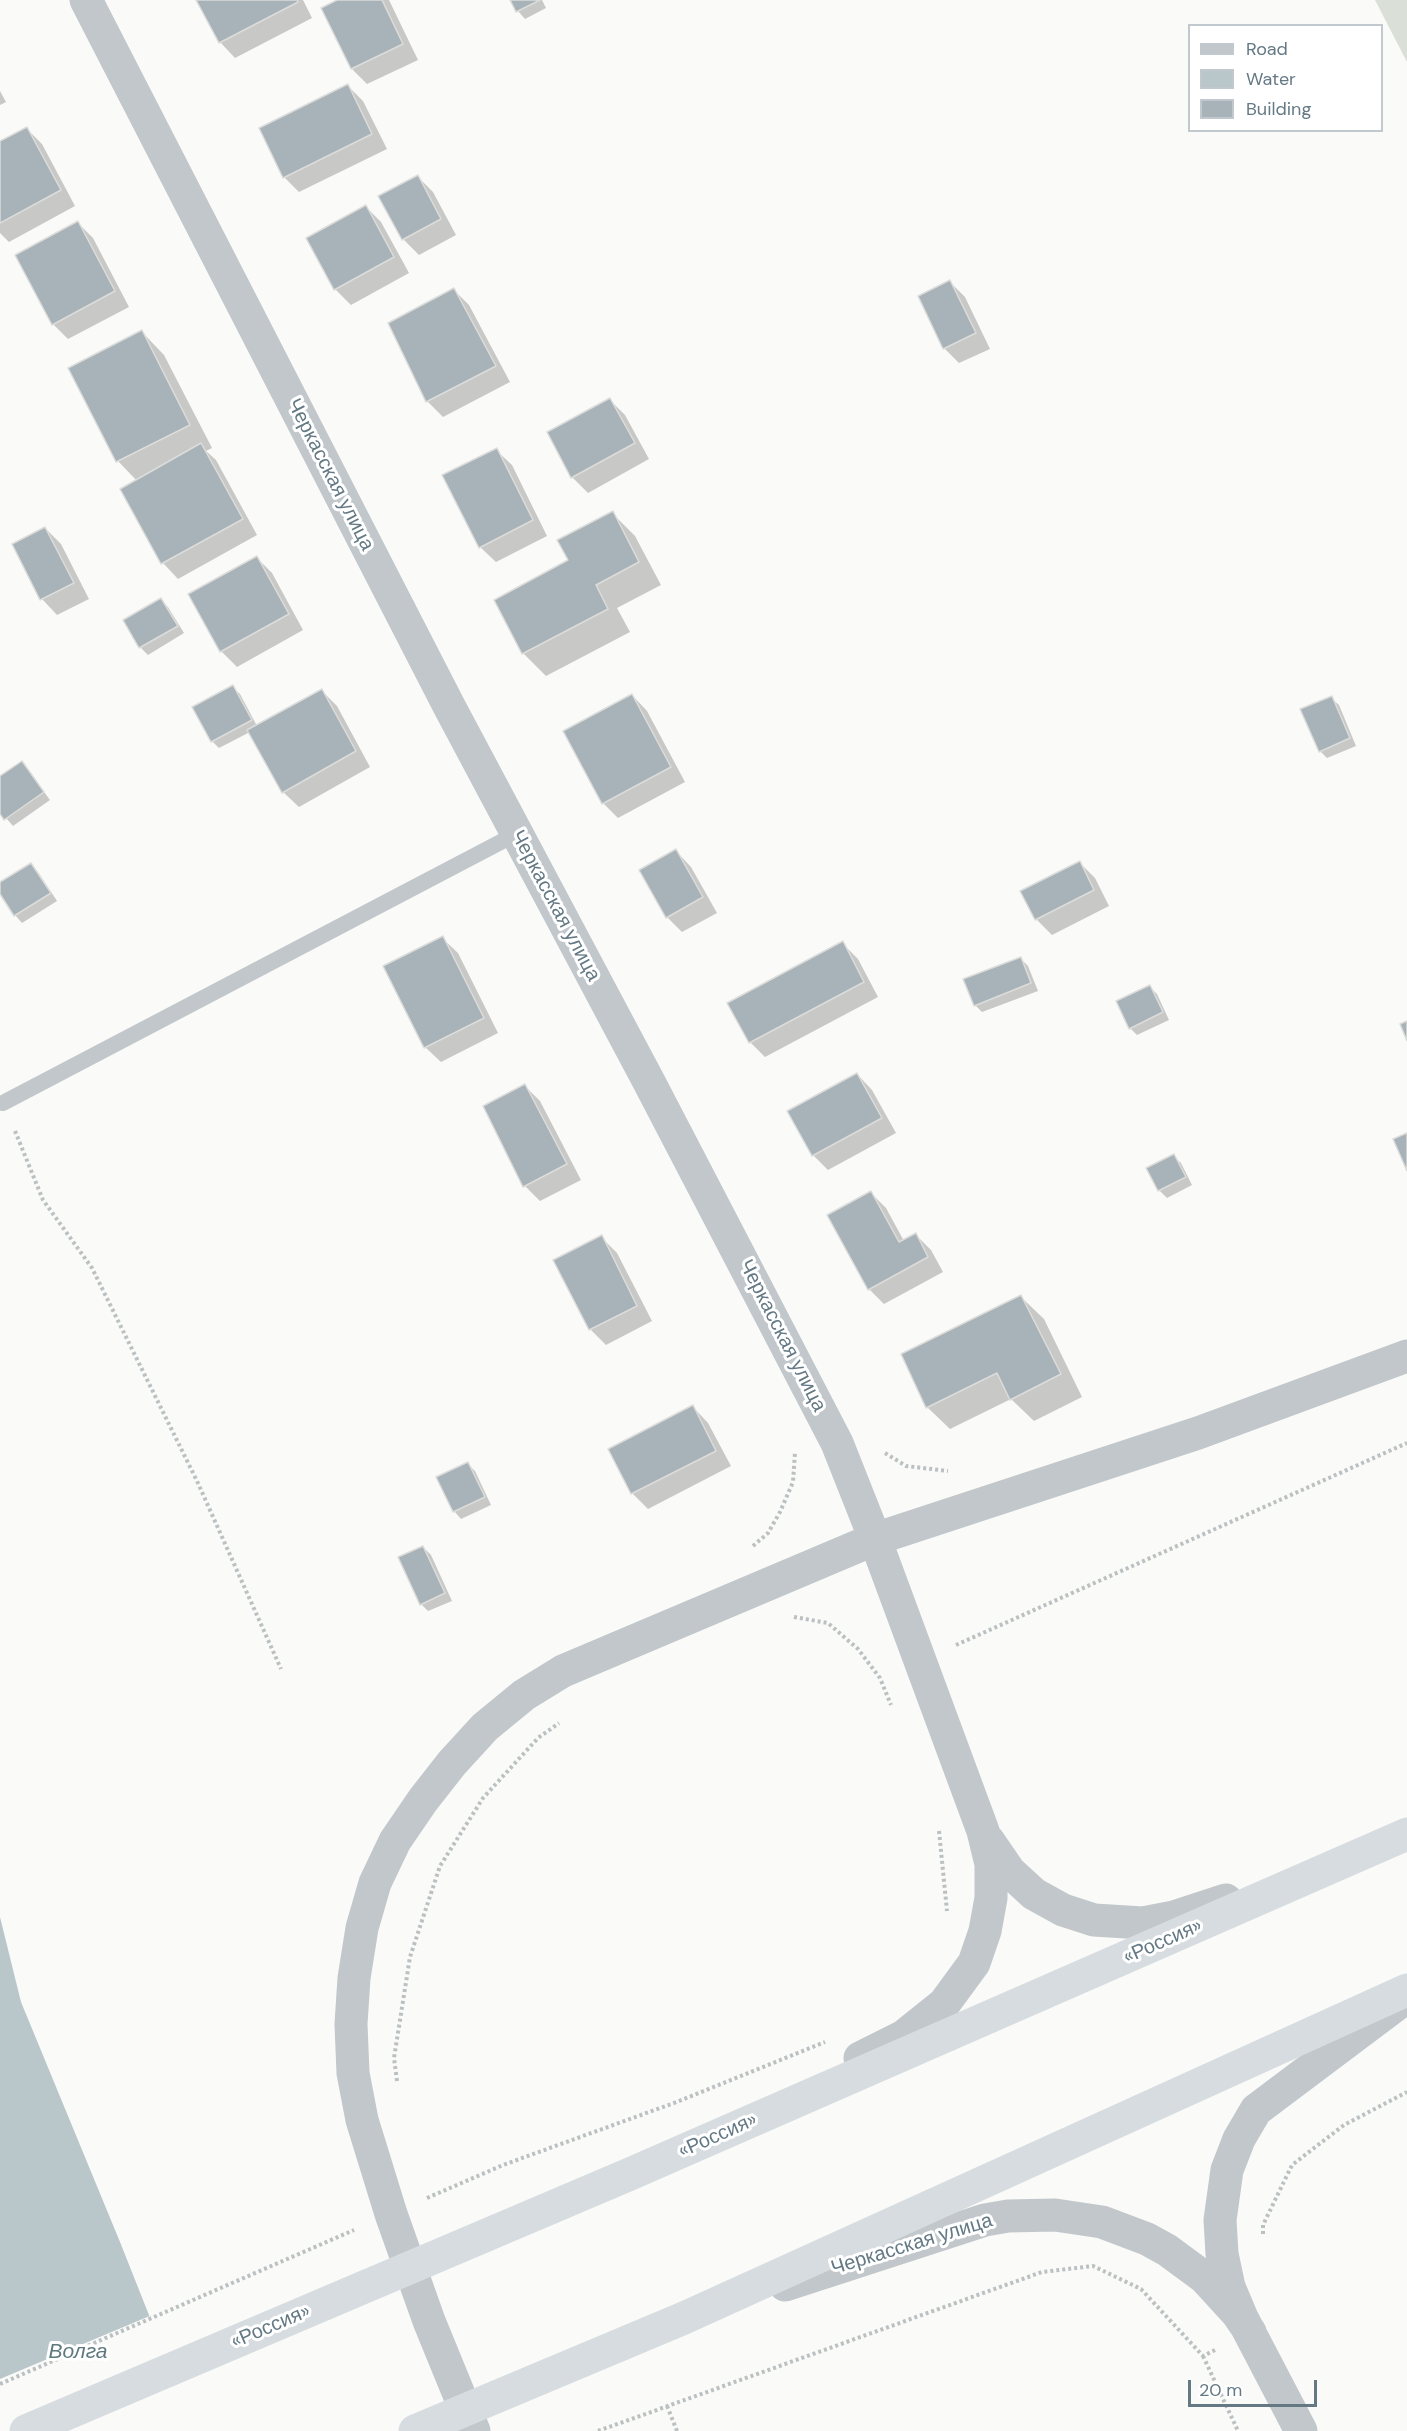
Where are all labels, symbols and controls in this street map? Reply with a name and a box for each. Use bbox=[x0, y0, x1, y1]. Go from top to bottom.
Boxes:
legend bbox=[1188, 24, 1383, 132]
text: Road bbox=[1246, 37, 1288, 61]
text: Water bbox=[1246, 67, 1296, 91]
text: Building bbox=[1246, 97, 1311, 121]
street label: Черкасская улица bbox=[281, 395, 379, 555]
street label: Черкасская улица bbox=[505, 826, 605, 986]
street label: Черкасская улица bbox=[733, 1256, 831, 1416]
street label: «Россия» bbox=[1120, 1914, 1206, 1970]
street label: «Россия» bbox=[675, 2108, 761, 2164]
street label: Черкасская улица bbox=[828, 2209, 996, 2281]
street label: «Россия» bbox=[228, 2300, 314, 2354]
water label: Волга bbox=[49, 2339, 107, 2365]
scale bar bbox=[1191, 2368, 1320, 2406]
text: 20 m bbox=[1199, 2378, 1242, 2402]

